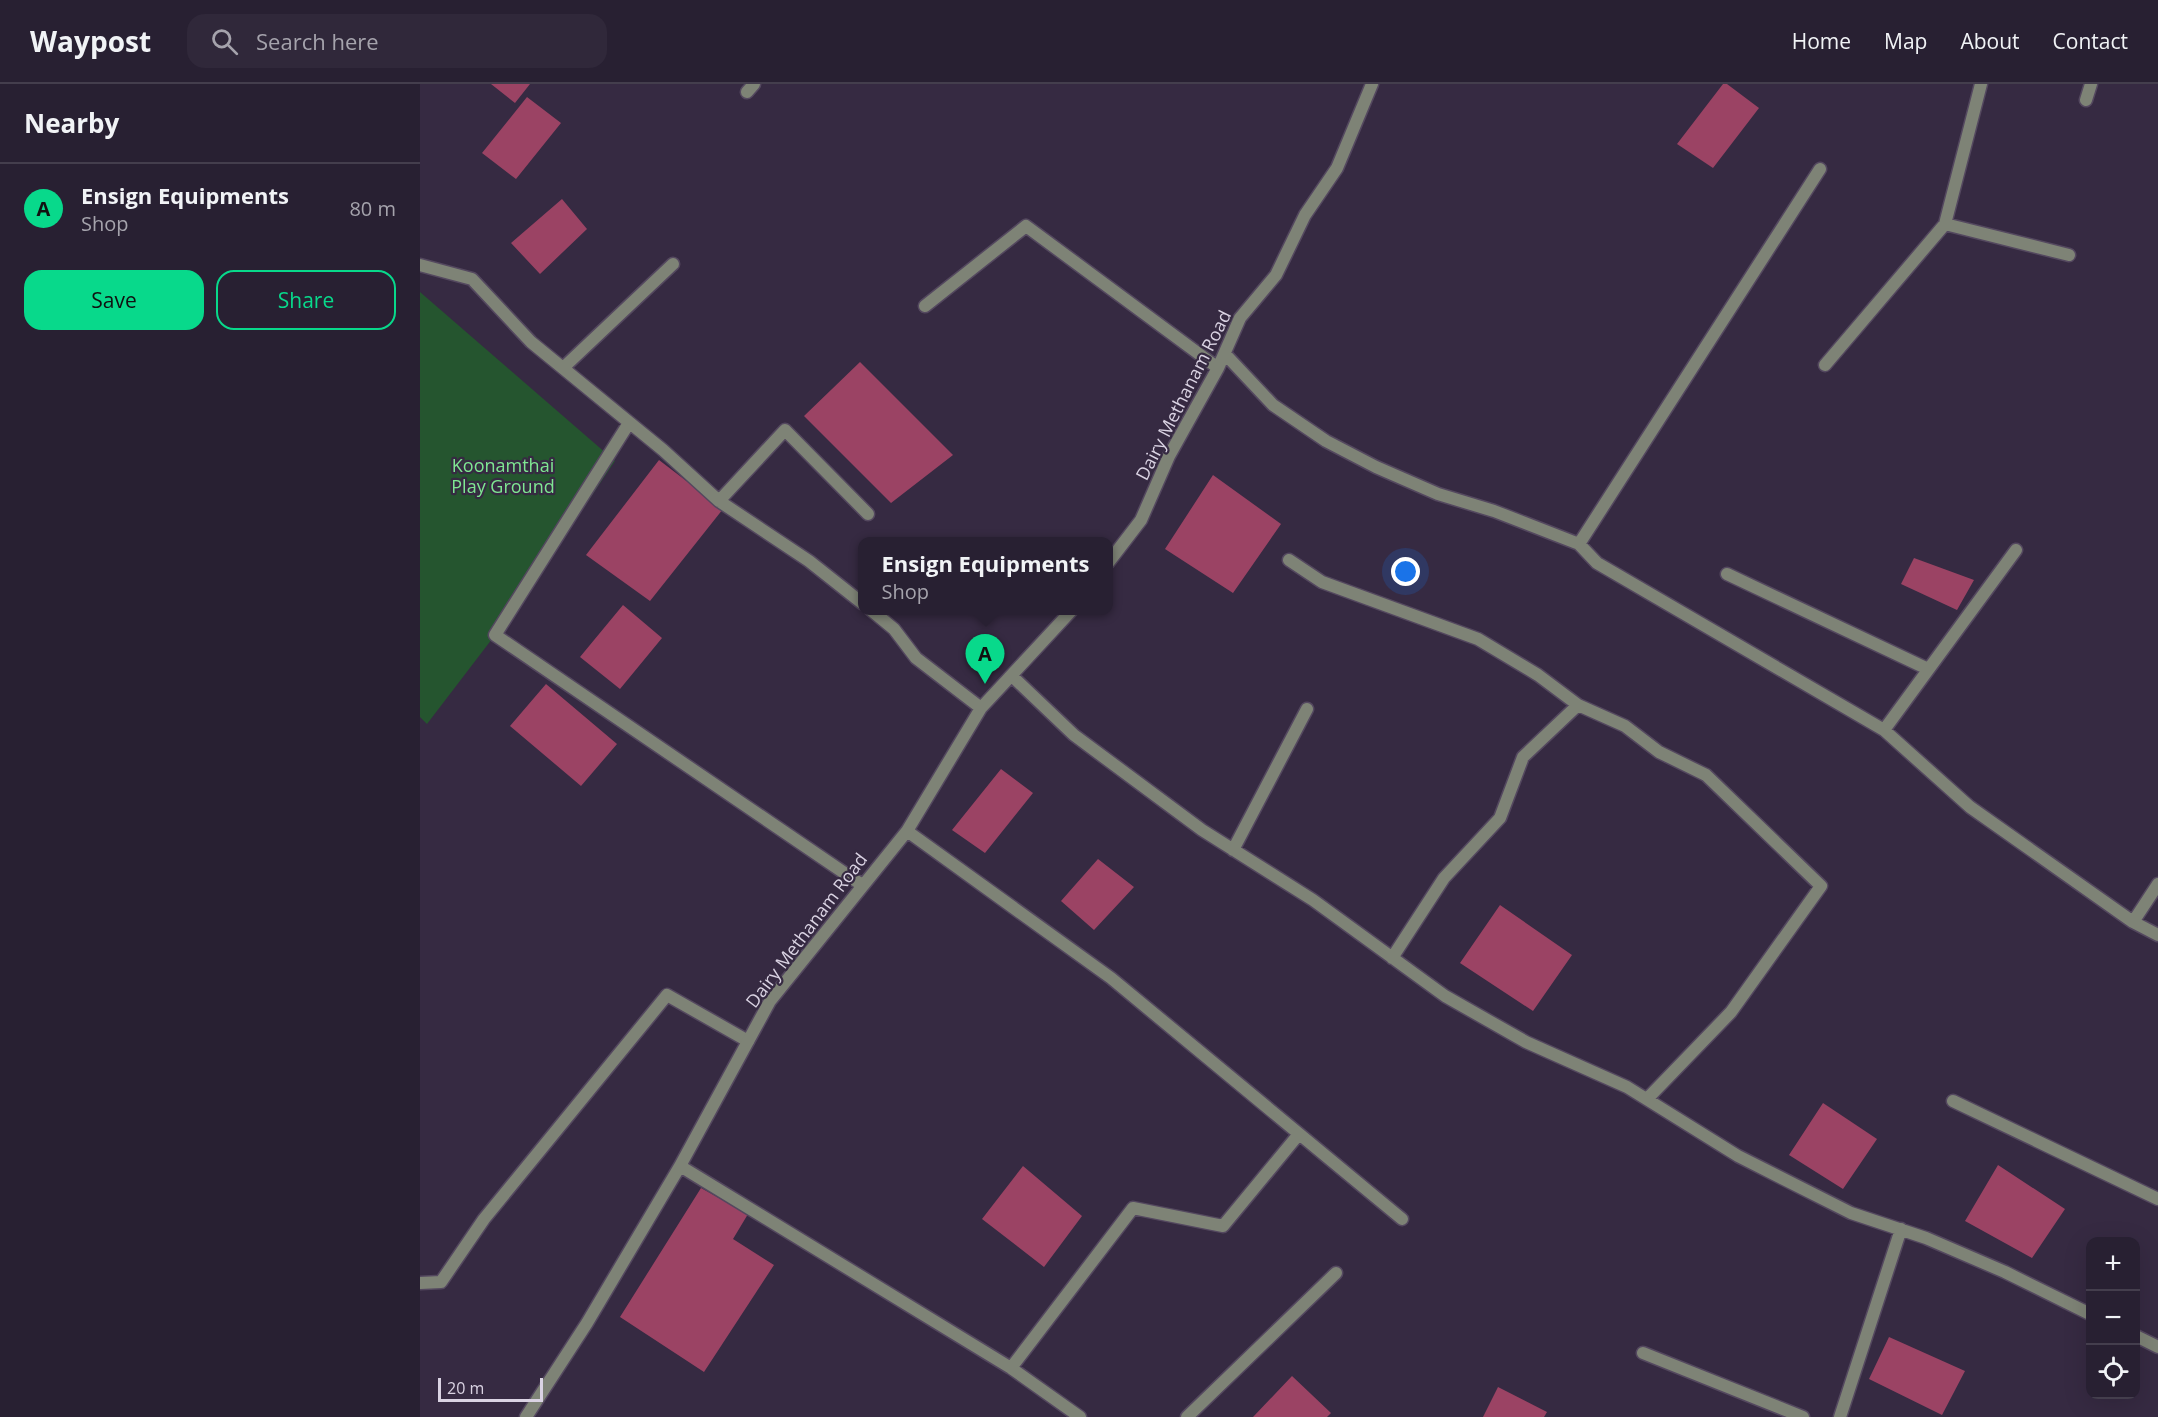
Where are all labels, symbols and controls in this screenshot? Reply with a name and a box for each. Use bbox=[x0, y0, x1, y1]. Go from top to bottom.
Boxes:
search box bbox=[187, 14, 607, 68]
text: Waypost bbox=[30, 22, 151, 60]
icon: search bbox=[208, 25, 241, 58]
text: Search here bbox=[256, 26, 379, 56]
text: Home bbox=[1792, 27, 1851, 55]
text: Map bbox=[1884, 27, 1927, 55]
text: About bbox=[1960, 27, 2020, 55]
text: Contact bbox=[2053, 27, 2128, 55]
text: Nearby bbox=[24, 105, 119, 141]
text: Ensign Equipments bbox=[81, 180, 289, 210]
text: A bbox=[37, 195, 50, 222]
text: 80 m bbox=[349, 195, 396, 222]
text: Shop bbox=[81, 210, 129, 237]
button: Save bbox=[24, 270, 204, 330]
button: Share bbox=[216, 270, 396, 330]
street label: Dairy Methanam Road bbox=[1130, 306, 1236, 484]
park label: Koonamthai Play Ground bbox=[451, 453, 555, 498]
popup bbox=[858, 537, 1113, 615]
text: Ensign Equipments bbox=[882, 548, 1089, 578]
your location bbox=[1391, 557, 1420, 586]
text: Shop bbox=[882, 578, 929, 605]
pin: A bbox=[966, 634, 1004, 684]
street label: Dairy Methanam Road bbox=[740, 848, 872, 1012]
map controls bbox=[2086, 1237, 2140, 1399]
button: + bbox=[2086, 1237, 2140, 1291]
button: − bbox=[2086, 1291, 2140, 1345]
button: locate bbox=[2086, 1345, 2140, 1399]
scale bar bbox=[438, 1375, 543, 1402]
text: 20 m bbox=[447, 1377, 484, 1399]

